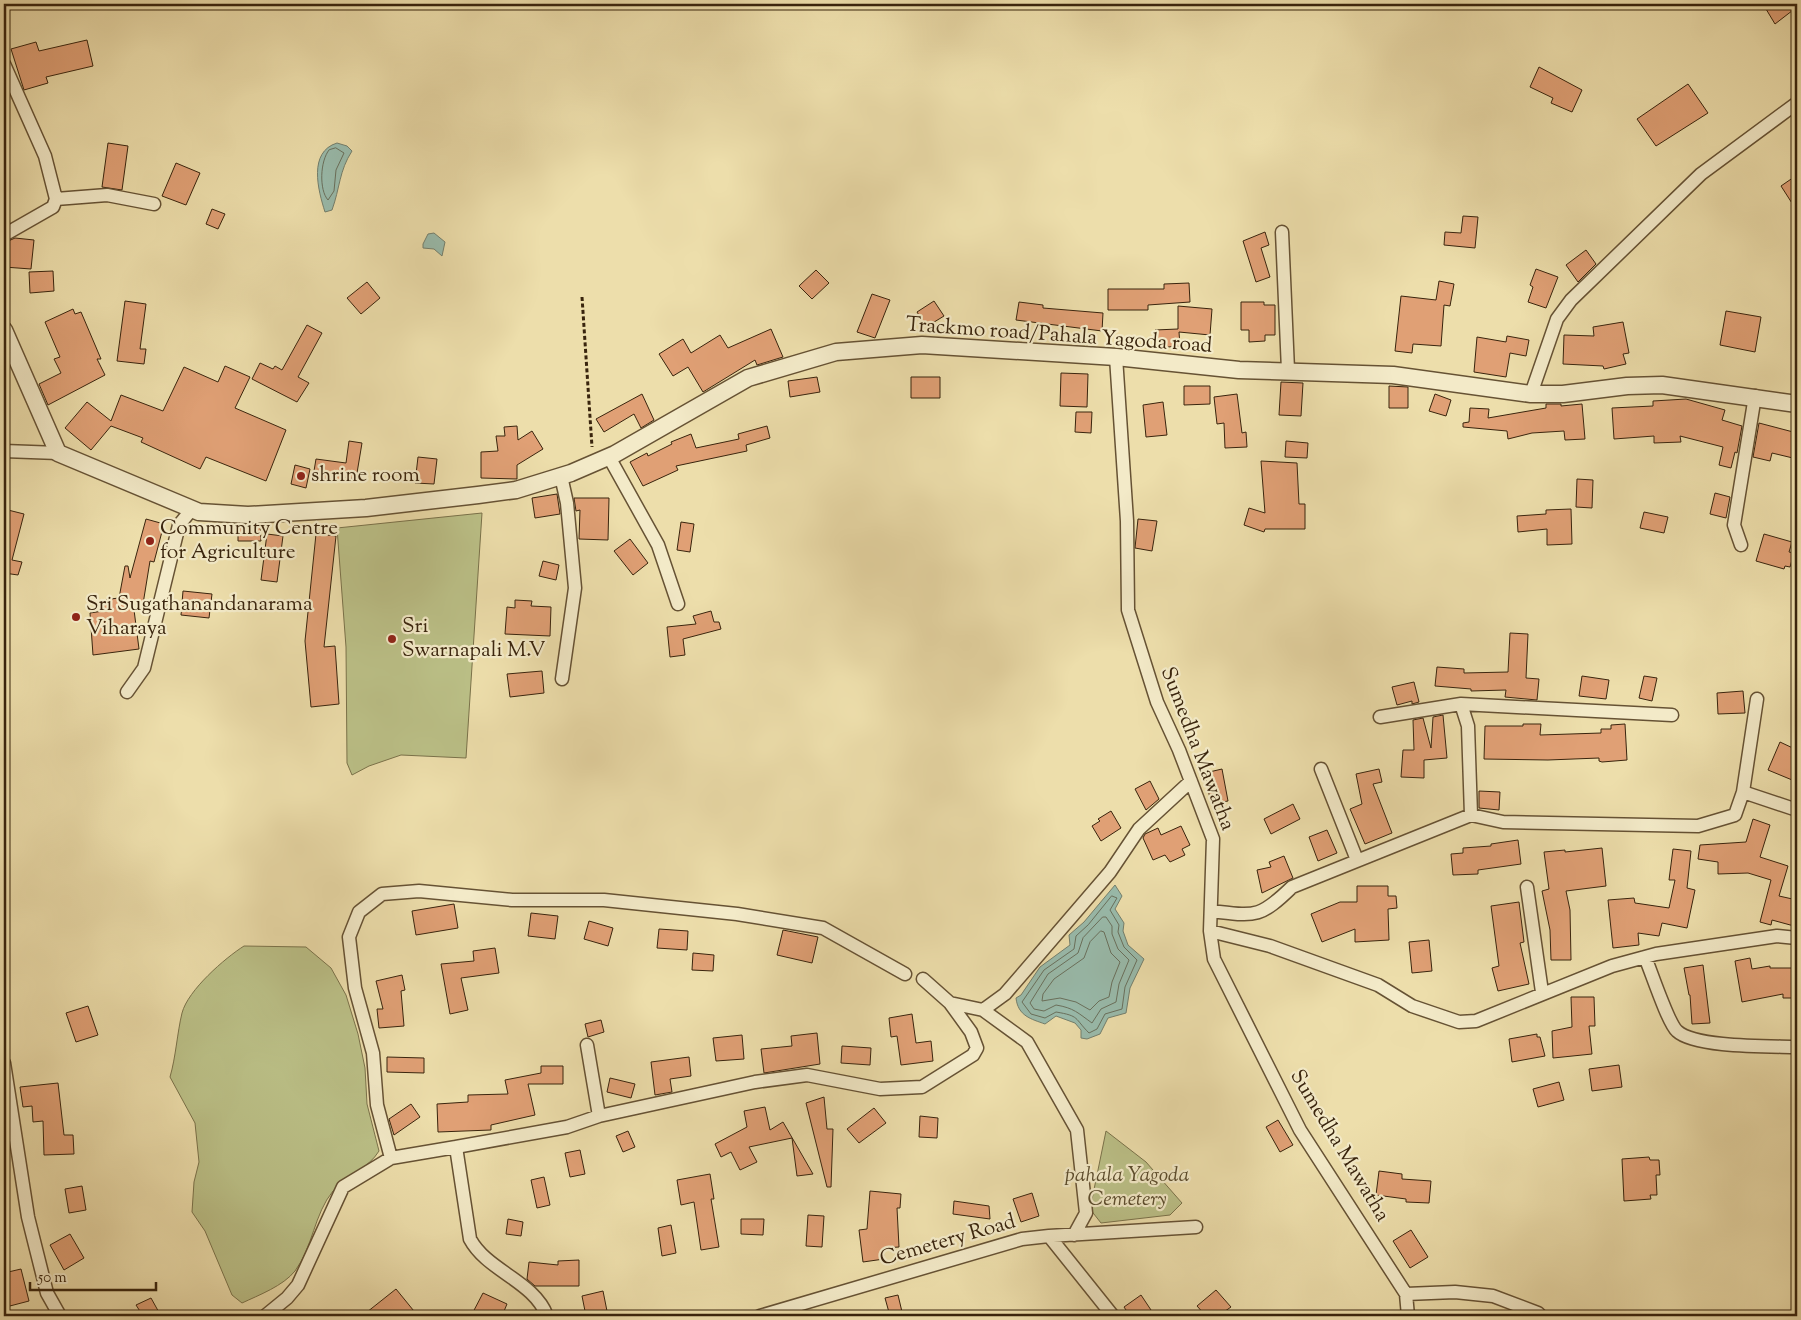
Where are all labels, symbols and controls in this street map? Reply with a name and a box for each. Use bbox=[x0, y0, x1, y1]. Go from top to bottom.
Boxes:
street label: Trackmo road/Pahala Yagoda road bbox=[905, 310, 1213, 362]
place label: shrine room bbox=[311, 461, 420, 491]
marker: shrine room bbox=[295, 470, 307, 482]
place label: Community Centre for Agriculture bbox=[160, 514, 338, 568]
marker: Community Centre for Agriculture bbox=[144, 535, 156, 547]
place label: Sri Sugathanandanarama Viharaya bbox=[86, 590, 313, 644]
marker: Sri Sugathanandanarama Viharaya bbox=[70, 611, 82, 623]
place label: Sri Swarnapali M.V bbox=[402, 612, 545, 666]
marker: Sri Swarnapali M.V bbox=[386, 633, 398, 645]
street label: Sumedha Mawatha bbox=[1152, 663, 1242, 835]
street label: Sumedha Mawatha bbox=[1282, 1064, 1397, 1228]
park label: pahala Yagoda Cemetery bbox=[1065, 1161, 1190, 1215]
street label: Cemetery Road bbox=[877, 1207, 1020, 1275]
scale bar bbox=[30, 1260, 156, 1292]
text: 50 m bbox=[37, 1268, 67, 1289]

